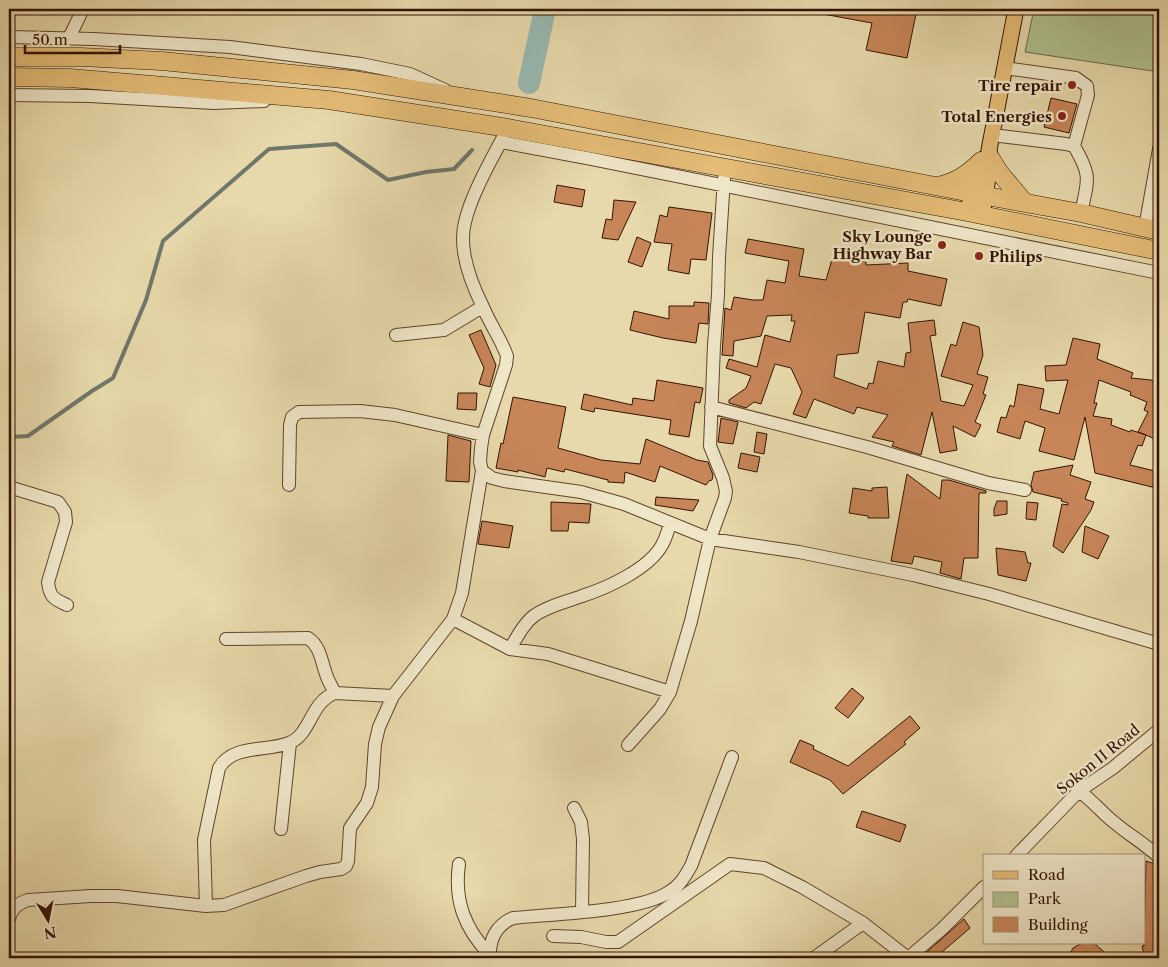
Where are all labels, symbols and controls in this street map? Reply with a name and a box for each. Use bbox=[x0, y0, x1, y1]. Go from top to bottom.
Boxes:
scale bar bbox=[25, 22, 120, 54]
text: 50 m bbox=[32, 30, 68, 49]
place label: Tire repair bbox=[978, 76, 1063, 95]
marker: Tire repair bbox=[1066, 79, 1078, 91]
place label: Total Energies bbox=[941, 107, 1052, 126]
marker: Total Energies bbox=[1056, 110, 1068, 122]
place label: Sky Lounge Highway Bar bbox=[832, 227, 933, 263]
marker: Sky Lounge Highway Bar bbox=[936, 239, 948, 251]
place label: Philips bbox=[989, 247, 1043, 266]
marker: Philips bbox=[973, 250, 985, 262]
street label: Sokon II Road bbox=[1053, 720, 1143, 798]
legend bbox=[983, 854, 1146, 944]
text: Road bbox=[1028, 865, 1065, 884]
text: Park bbox=[1028, 889, 1062, 908]
north arrow bbox=[22, 894, 72, 944]
text: Building bbox=[1028, 915, 1088, 934]
text: N bbox=[43, 923, 58, 943]

